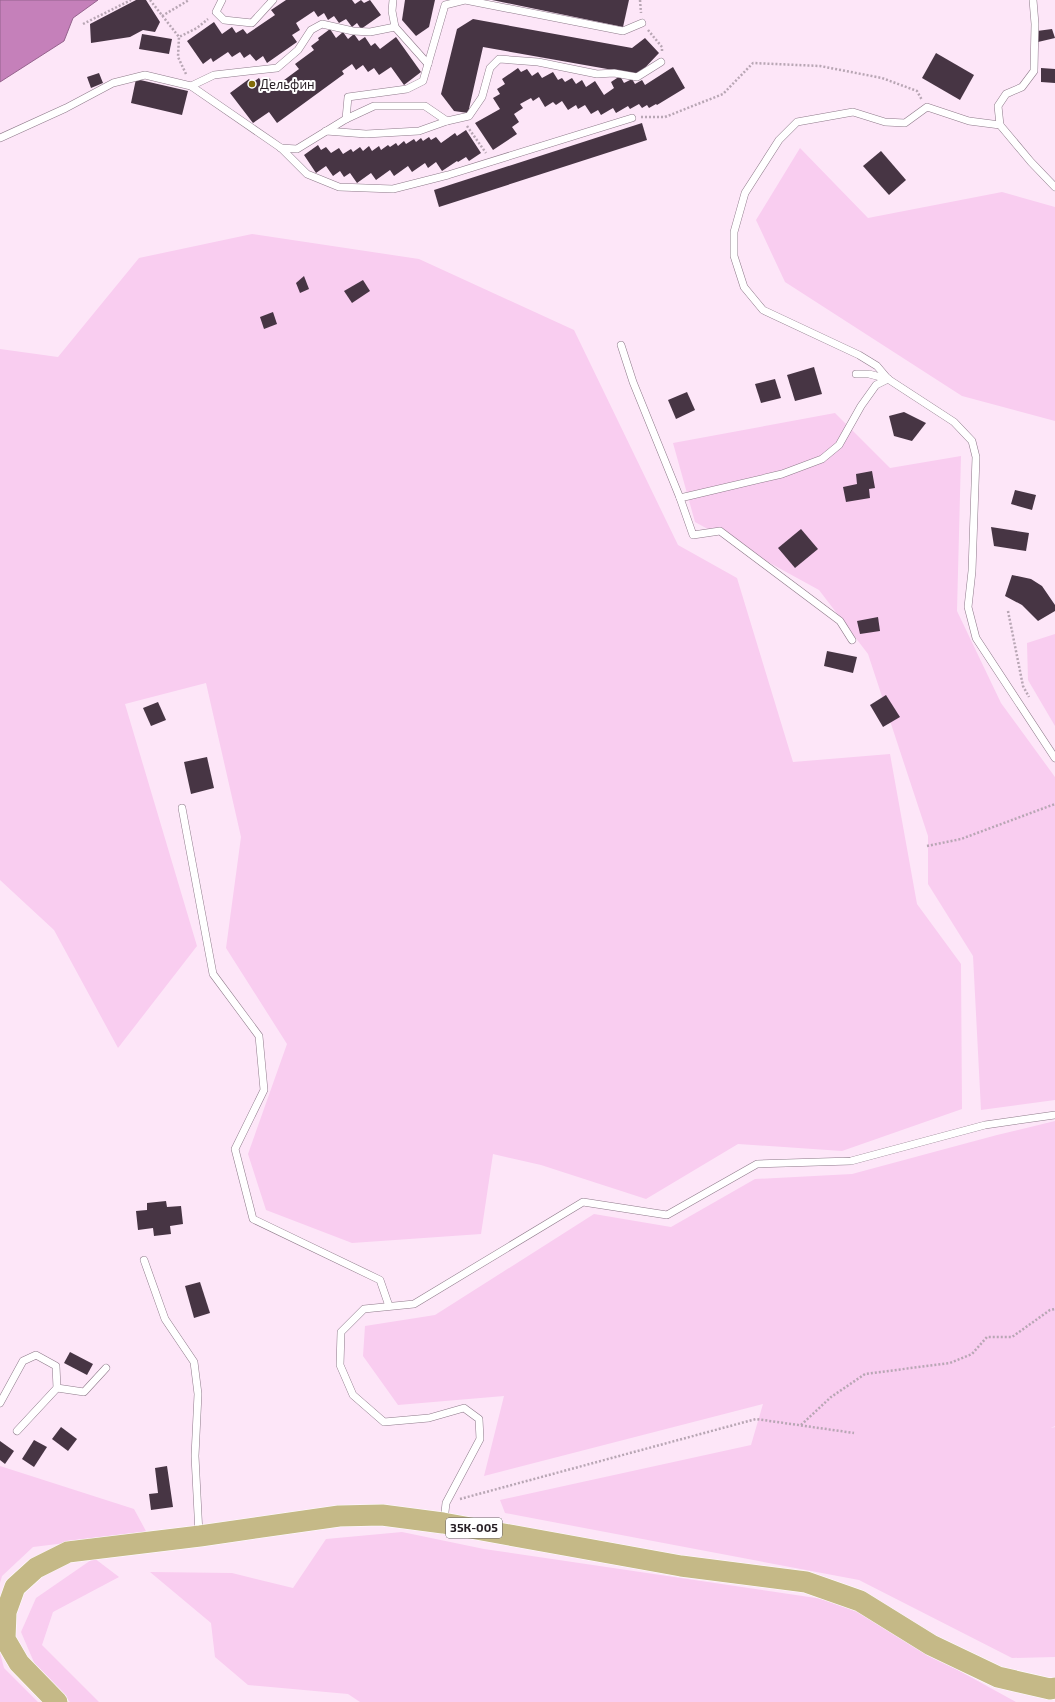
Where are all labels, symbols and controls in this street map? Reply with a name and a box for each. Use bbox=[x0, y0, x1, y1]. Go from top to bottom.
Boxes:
place label: Дельфин bbox=[260, 76, 315, 92]
marker: Дельфин bbox=[247, 79, 257, 89]
road number: 35К-005 bbox=[446, 1518, 502, 1538]

